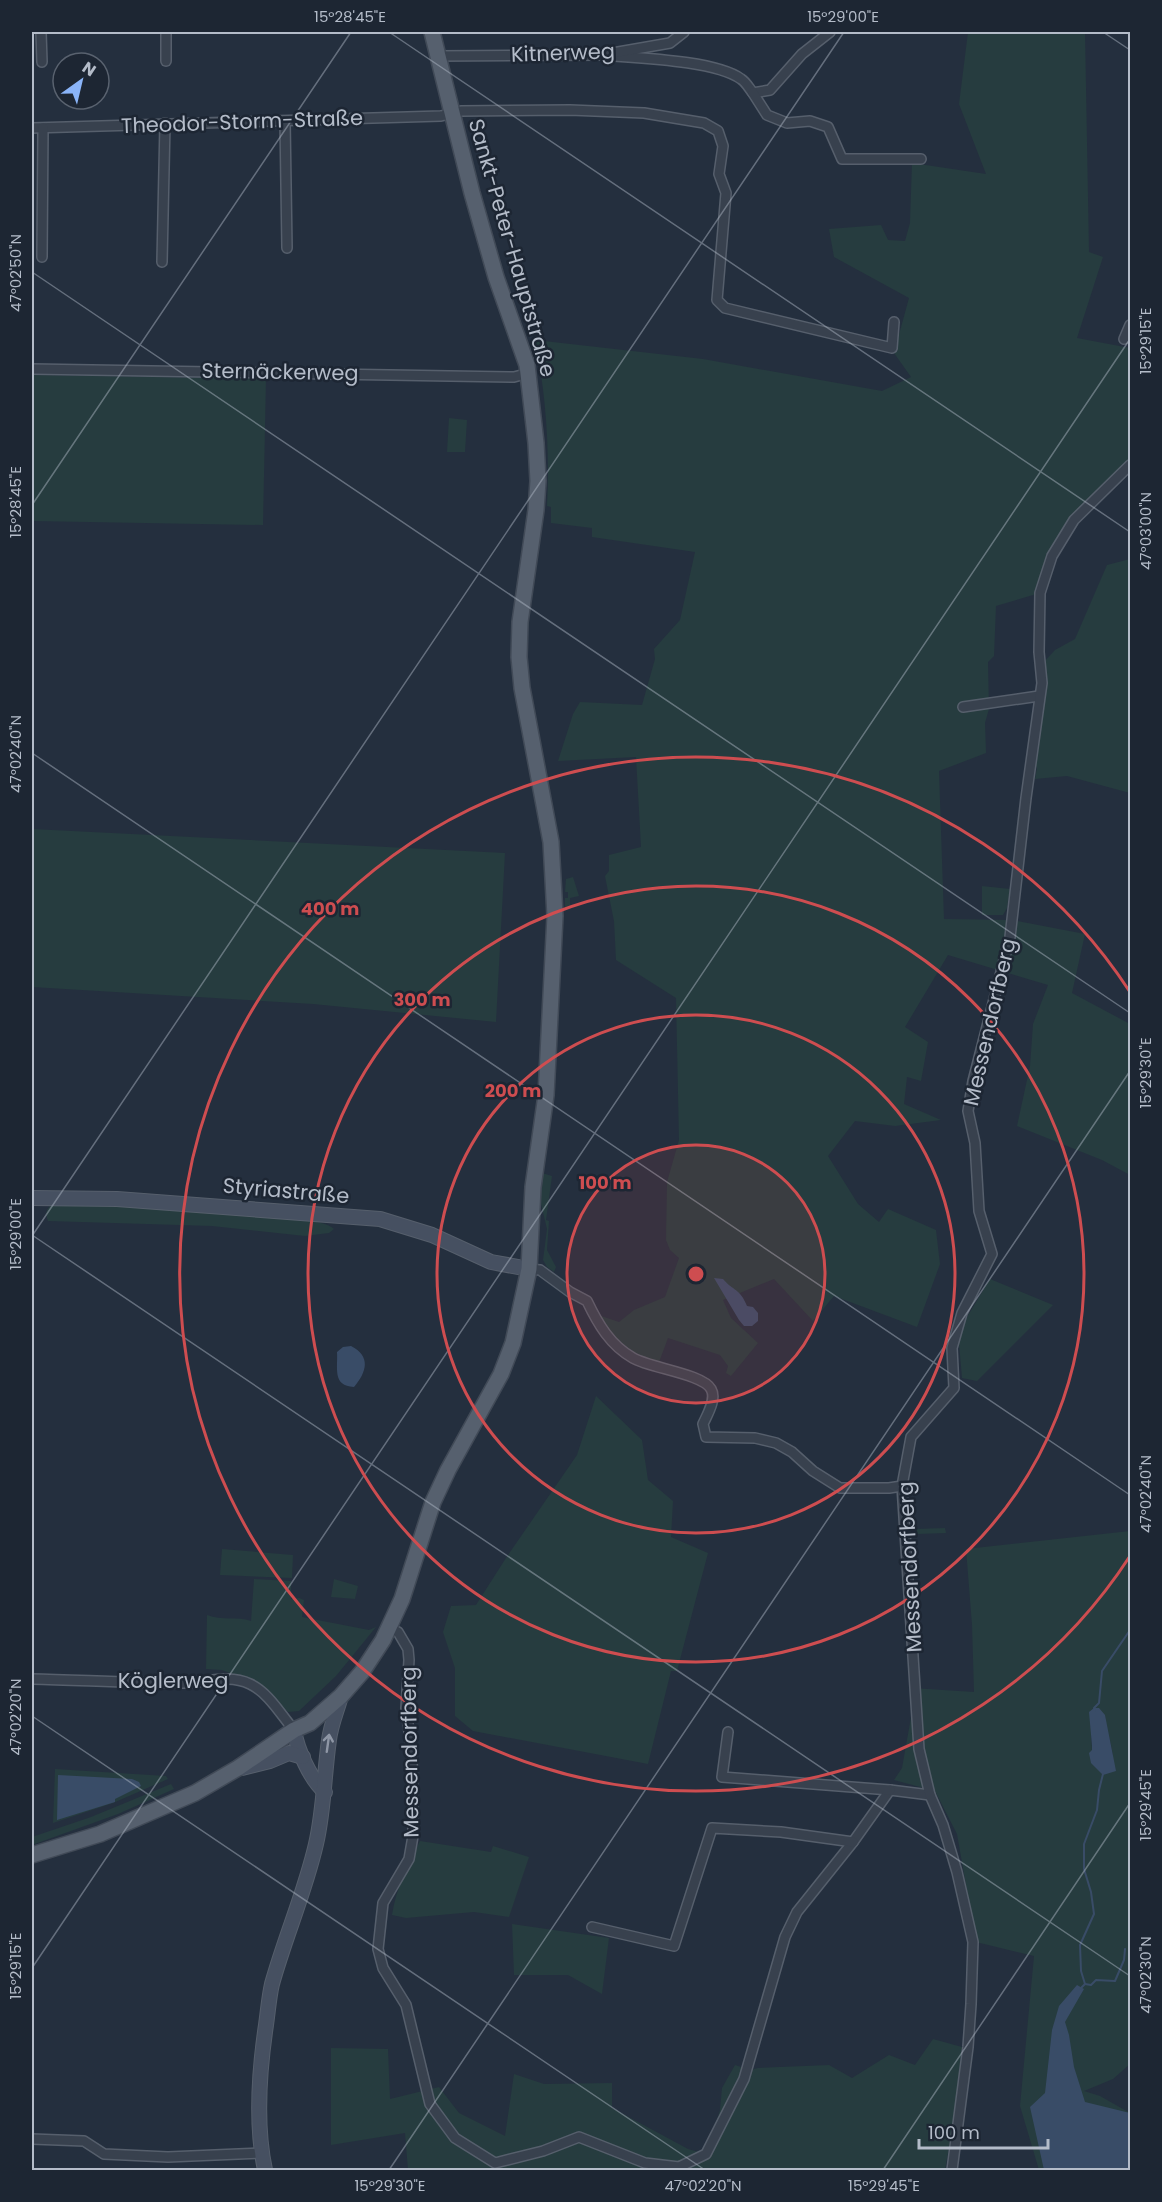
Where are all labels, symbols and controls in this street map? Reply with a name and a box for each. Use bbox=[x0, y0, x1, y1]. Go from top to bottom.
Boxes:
text: 15°28'45"E bbox=[314, 6, 386, 27]
text: 15°29'00"E bbox=[807, 6, 879, 27]
street label: Kitnerweg bbox=[510, 36, 616, 69]
north arrow bbox=[51, 51, 111, 111]
text: N bbox=[78, 56, 101, 82]
street label: Theodor-Storm-Straße bbox=[121, 103, 363, 140]
street label: Sankt-Peter-Hauptstraße bbox=[462, 115, 563, 380]
text: 47°02'50"N bbox=[5, 234, 26, 312]
text: 15°29'15"E bbox=[1135, 307, 1156, 375]
street label: Sternäckerweg bbox=[201, 356, 359, 387]
text: 15°28'45"E bbox=[5, 466, 26, 538]
text: 47°03'00"N bbox=[1135, 492, 1156, 570]
text: 47°02'40"N bbox=[5, 715, 26, 793]
text: 400 m bbox=[301, 896, 359, 921]
street label: Messendorfberg bbox=[956, 935, 1023, 1109]
text: 300 m bbox=[393, 987, 451, 1012]
text: 15°29'30"E bbox=[1135, 1037, 1156, 1109]
text: 200 m bbox=[485, 1078, 541, 1103]
text: 100 m bbox=[578, 1170, 632, 1195]
street label: Styriastraße bbox=[222, 1171, 351, 1210]
text: 15°29'00"E bbox=[5, 1198, 26, 1270]
centre of rings bbox=[686, 1264, 706, 1284]
text: 47°02'40"N bbox=[1135, 1455, 1156, 1533]
street label: Messendorfberg bbox=[891, 1481, 928, 1653]
street label: Köglerweg bbox=[118, 1666, 228, 1695]
street label: Messendorfberg bbox=[394, 1666, 425, 1838]
text: 47°02'20"N bbox=[5, 1678, 26, 1756]
one-way arrow bbox=[323, 1734, 334, 1754]
text: 15°29'45"E bbox=[1135, 1769, 1156, 1841]
text: 15°29'15"E bbox=[5, 1932, 26, 2000]
text: 47°02'30"N bbox=[1135, 1936, 1156, 2014]
scale bar bbox=[919, 2112, 1048, 2150]
text: 100 m bbox=[928, 2120, 980, 2145]
text: 15°29'30"E bbox=[354, 2175, 426, 2196]
text: 47°02'20"N bbox=[664, 2175, 742, 2196]
text: 15°29'45"E bbox=[848, 2175, 920, 2196]

